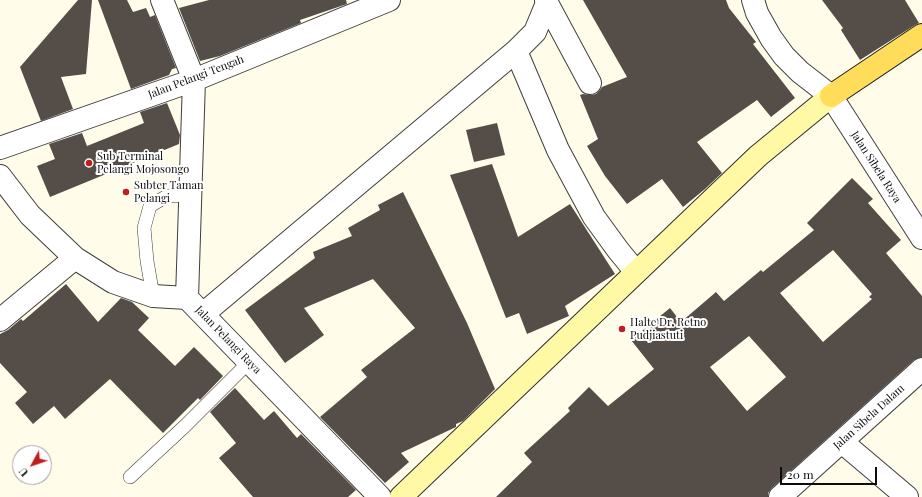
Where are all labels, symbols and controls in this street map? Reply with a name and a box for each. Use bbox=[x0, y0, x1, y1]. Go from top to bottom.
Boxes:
street label: Jalan Pelangi Tengah bbox=[146, 53, 246, 101]
street label: Jalan Sibela Raya bbox=[848, 129, 904, 205]
place label: Sub Terminal Pelangi Mojosongo bbox=[97, 150, 189, 176]
marker: Sub Terminal Pelangi Mojosongo bbox=[84, 158, 94, 168]
place label: Subter Taman Pelangi bbox=[134, 179, 204, 205]
marker: Subter Taman Pelangi bbox=[121, 187, 131, 197]
street label: Jalan Pelangi Raya bbox=[192, 303, 264, 377]
place label: Halte Dr. Retno Pudjiastuti bbox=[630, 316, 706, 342]
marker: Halte Dr. Retno Pudjiastuti bbox=[617, 324, 627, 334]
street label: Jalan Sibela Dalam bbox=[831, 382, 907, 452]
north arrow bbox=[12, 445, 52, 485]
scale bar bbox=[782, 459, 879, 485]
text: U bbox=[15, 465, 31, 480]
text: 20 m bbox=[787, 466, 814, 482]

